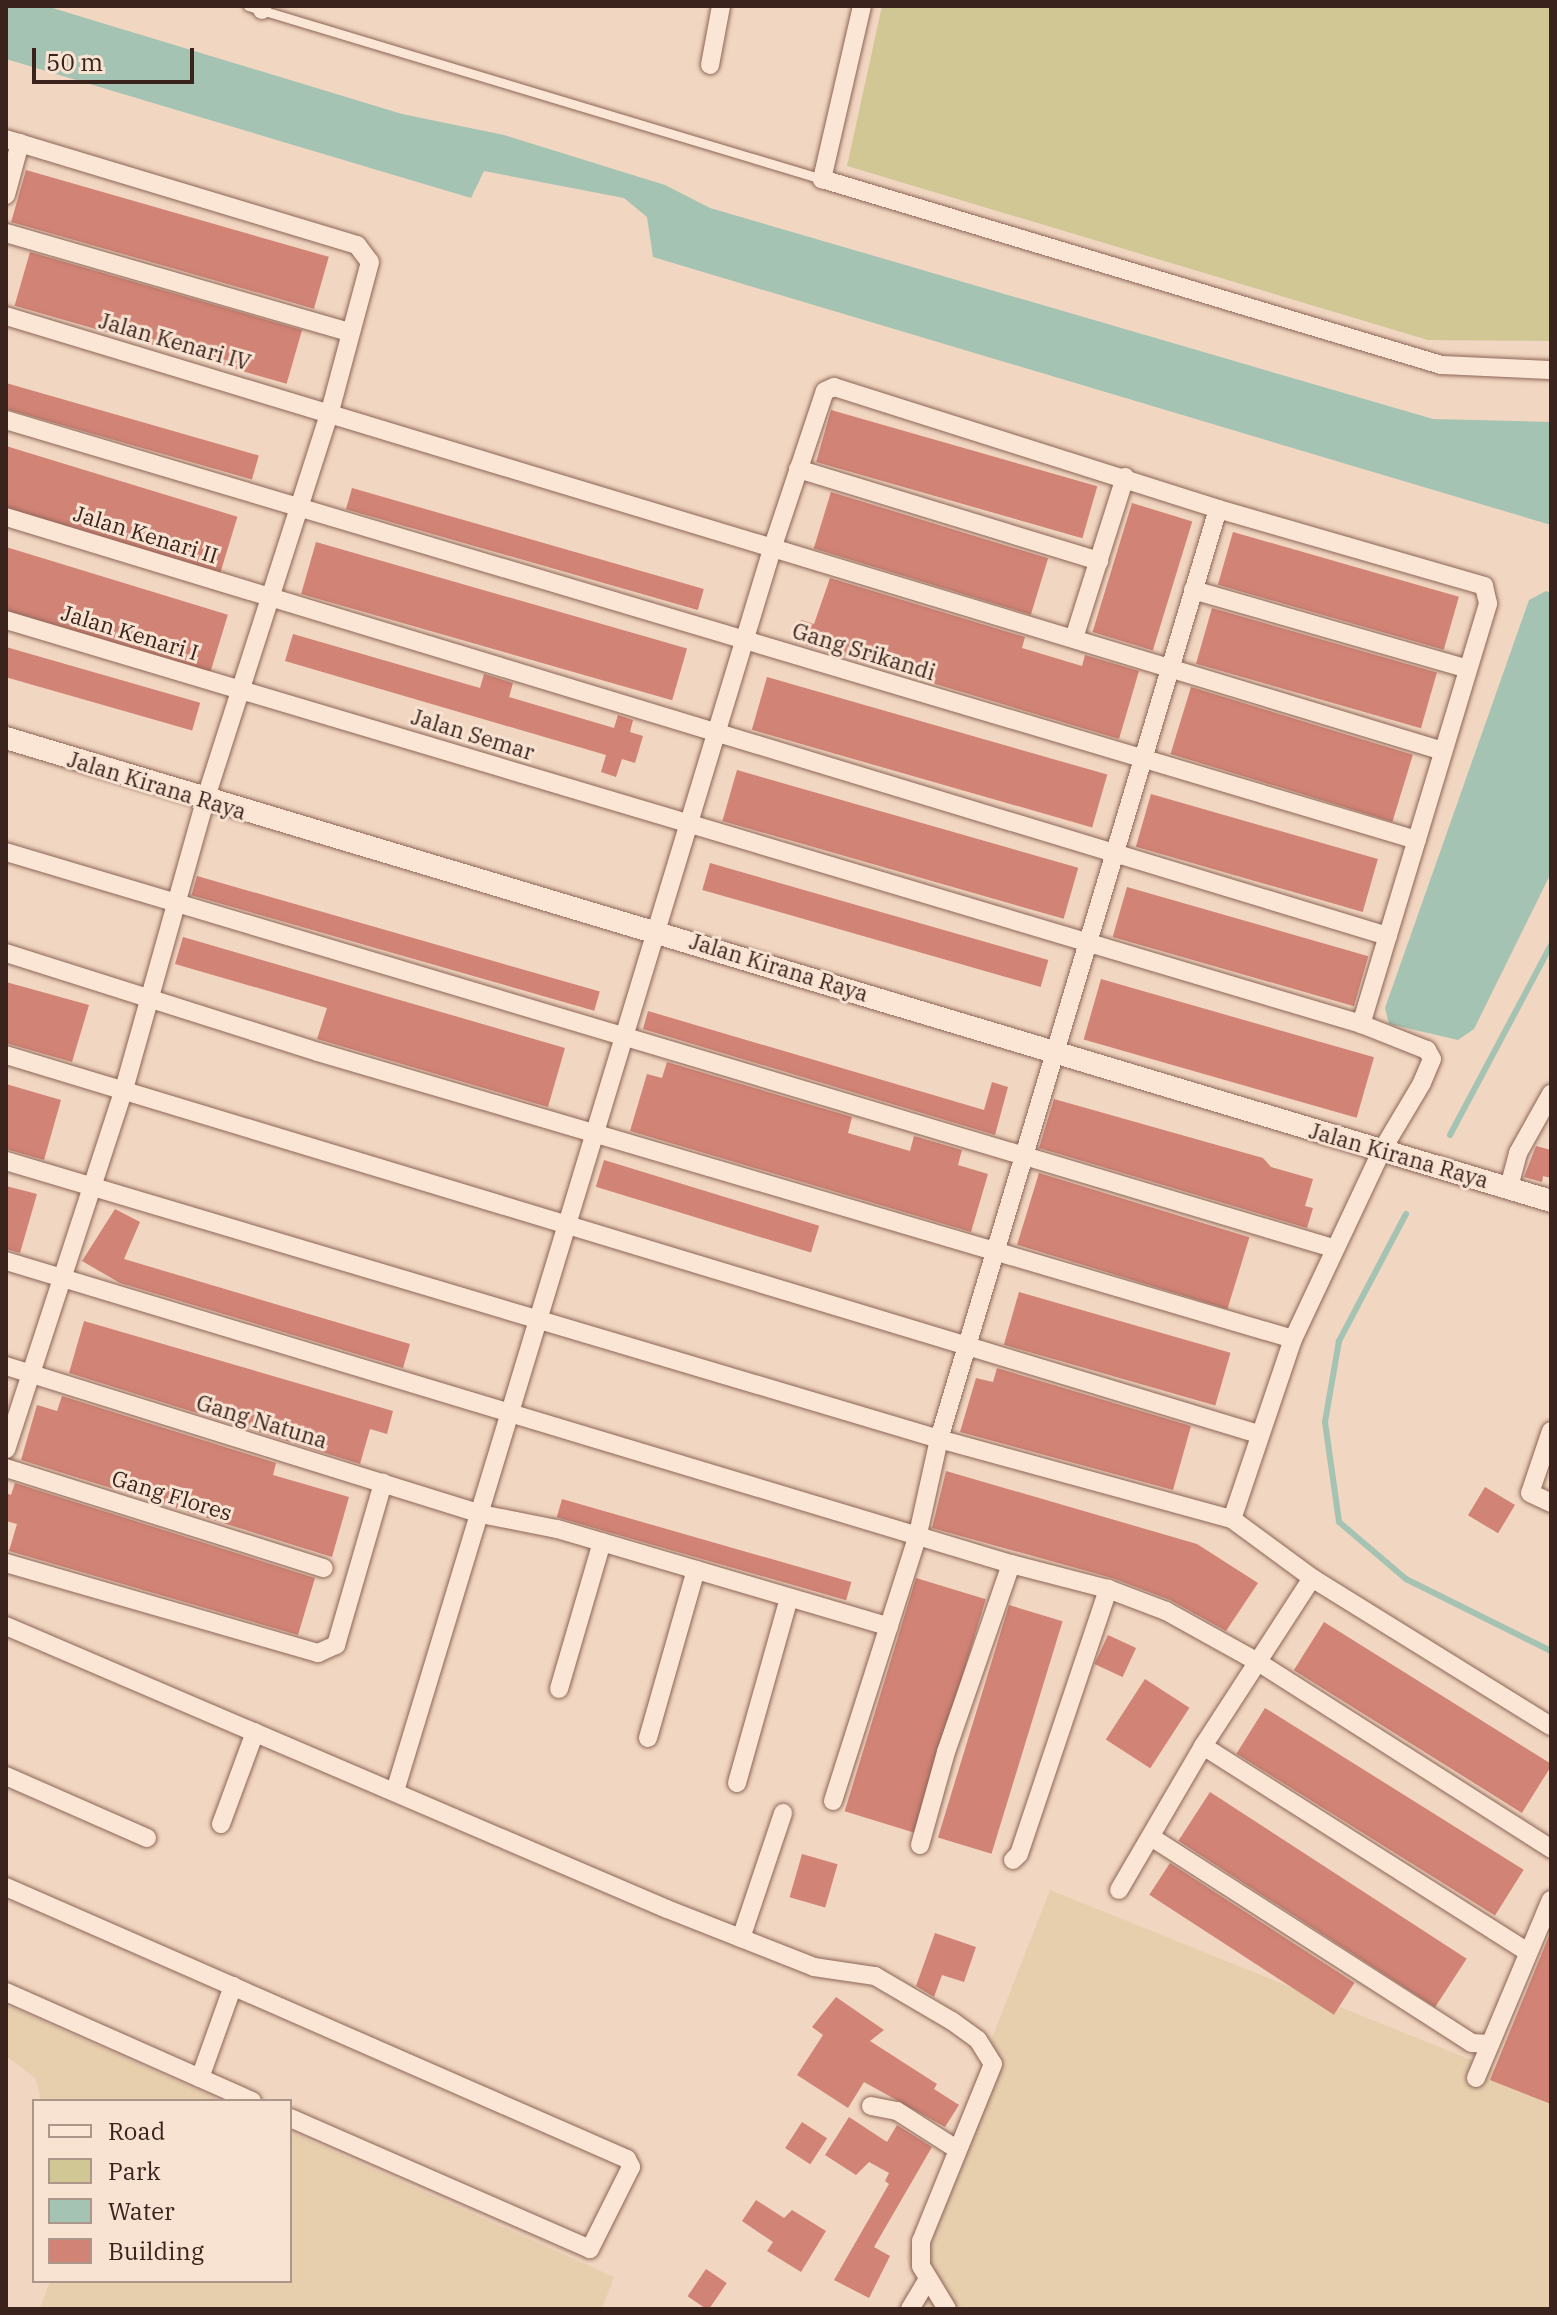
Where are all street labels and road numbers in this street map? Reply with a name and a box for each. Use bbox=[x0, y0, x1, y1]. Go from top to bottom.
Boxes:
street label: Jalan Kenari IV bbox=[96, 307, 254, 375]
street label: Jalan Kenari II bbox=[71, 500, 221, 568]
street label: Jalan Kenari I bbox=[58, 599, 202, 665]
street label: Gang Srikandi bbox=[789, 617, 939, 685]
street label: Jalan Semar bbox=[408, 703, 538, 765]
street label: Jalan Kirana Raya bbox=[65, 745, 249, 825]
street label: Jalan Kirana Raya bbox=[687, 927, 871, 1007]
street label: Jalan Kirana Raya bbox=[1306, 1117, 1492, 1193]
street label: Gang Natuna bbox=[193, 1389, 331, 1453]
street label: Gang Flores bbox=[109, 1464, 235, 1526]

